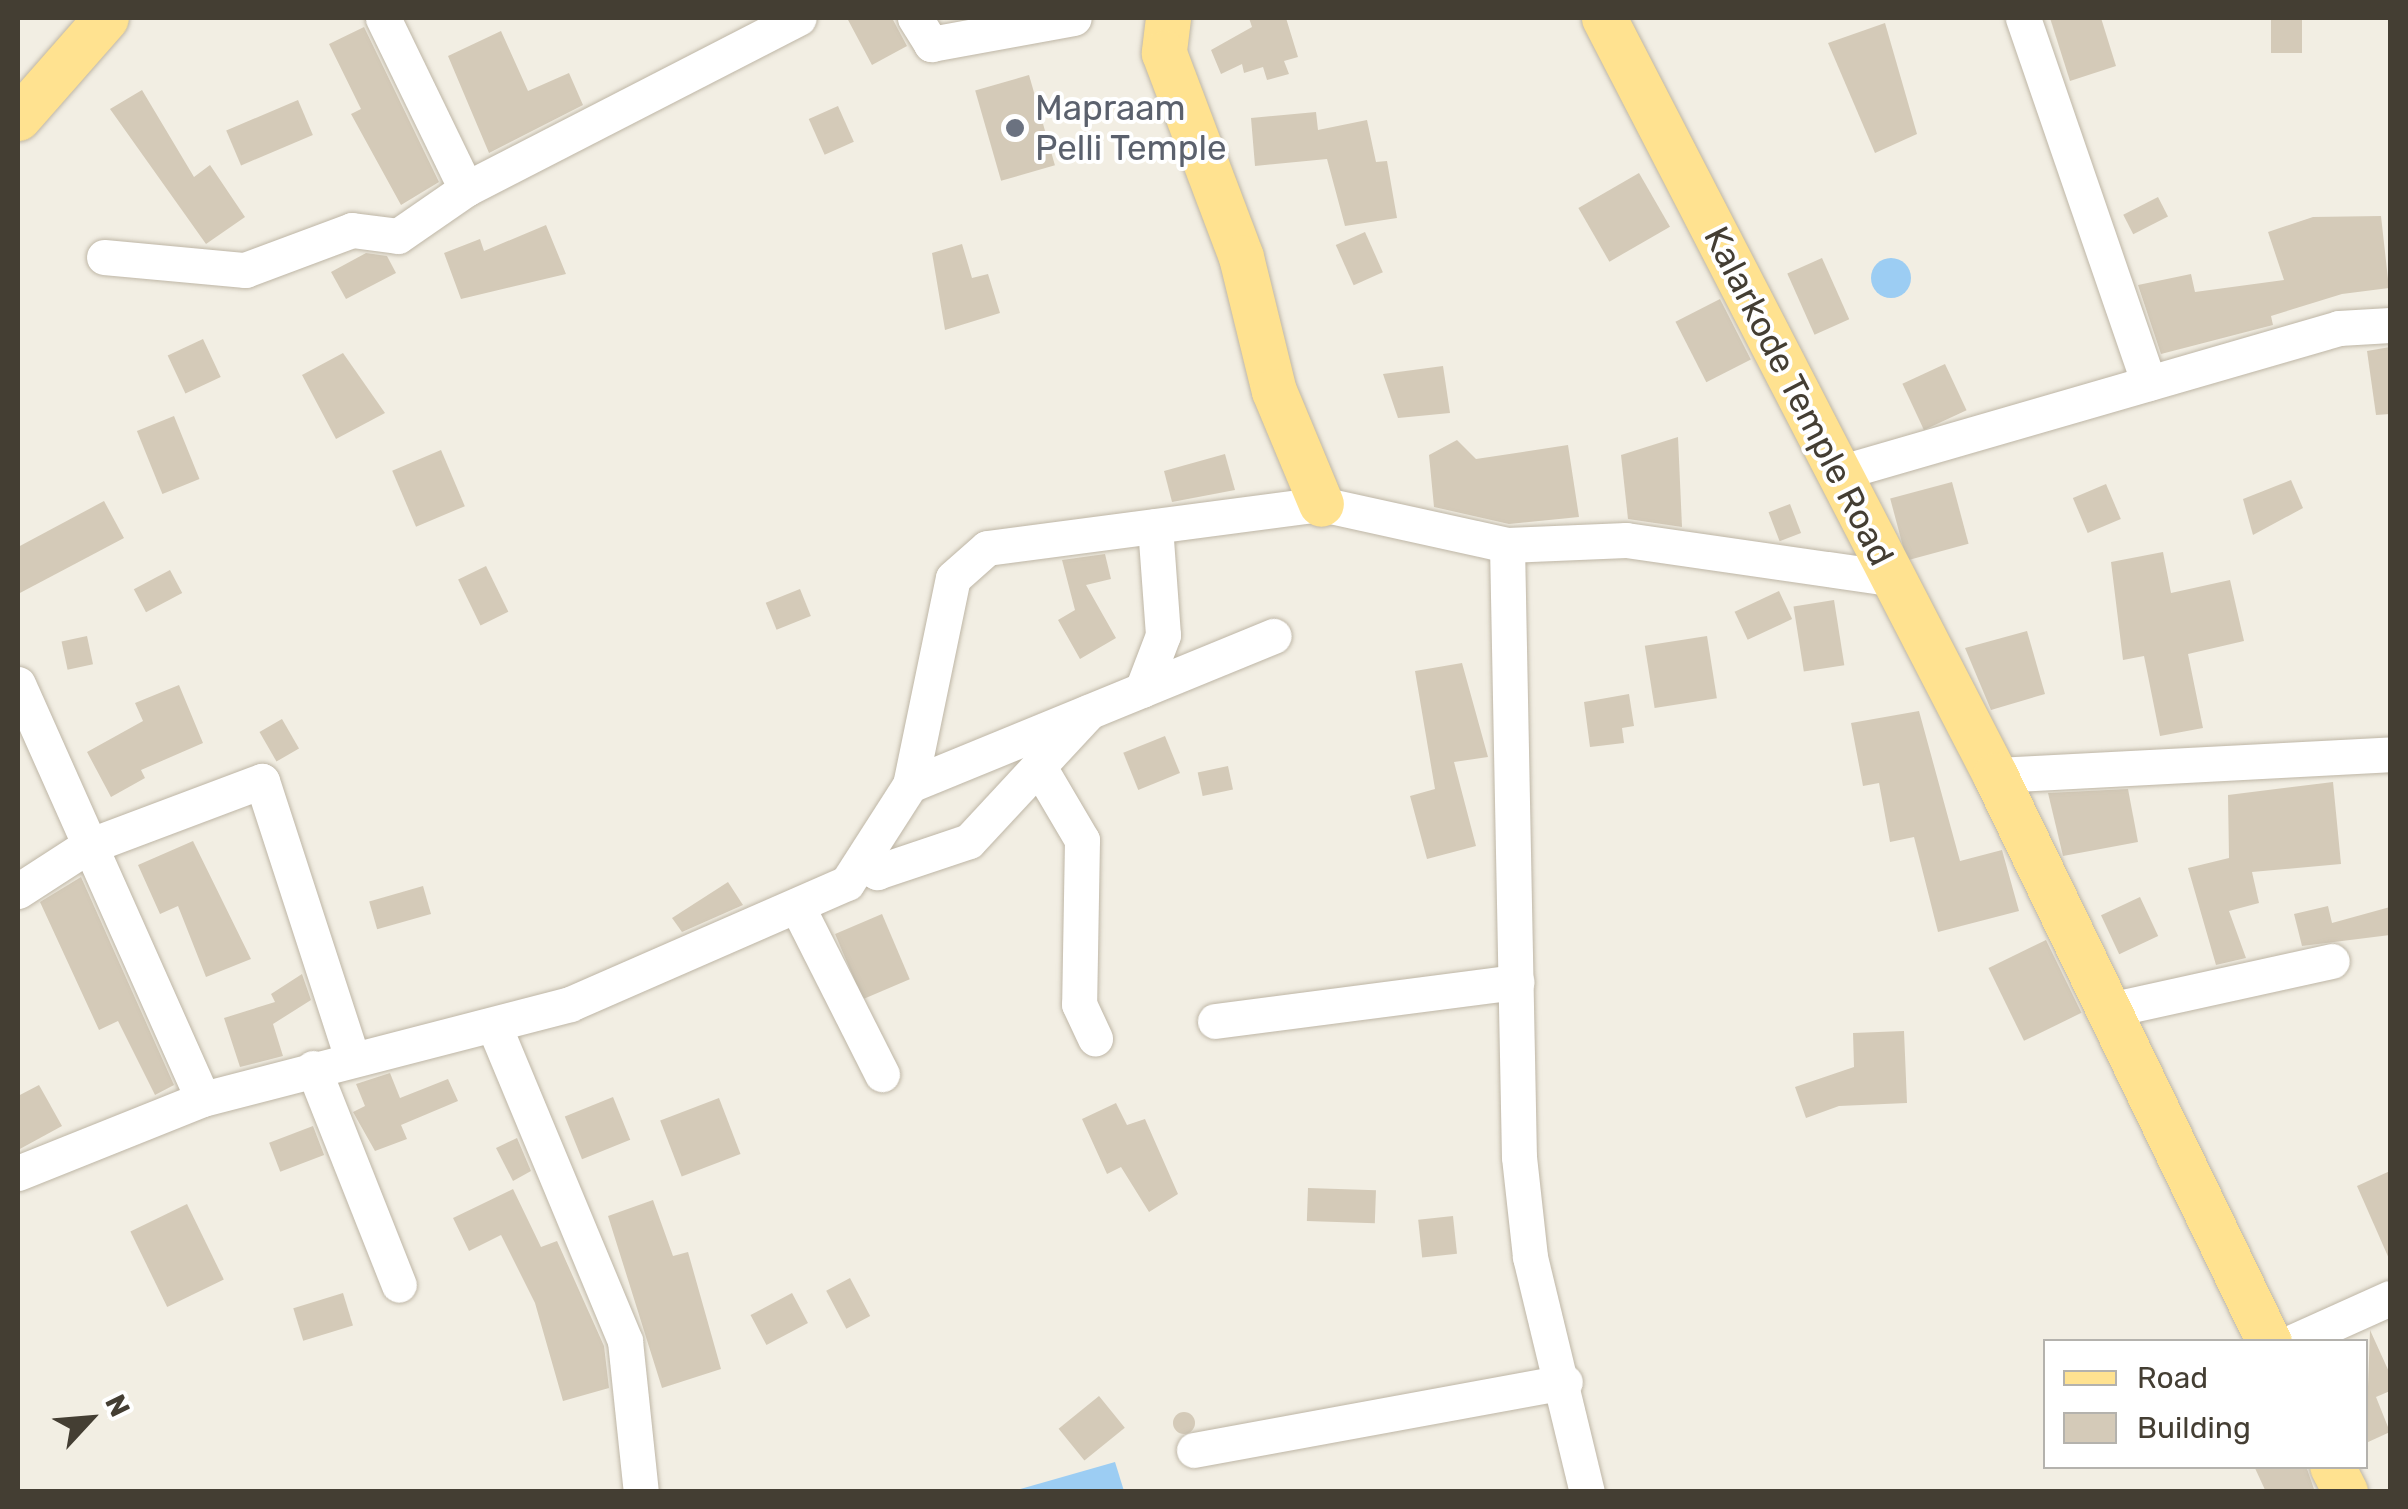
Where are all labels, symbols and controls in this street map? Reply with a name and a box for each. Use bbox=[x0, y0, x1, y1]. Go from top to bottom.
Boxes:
place label: Mapraam Pelli Temple bbox=[1035, 87, 1227, 169]
marker: Mapraam Pelli Temple bbox=[1004, 117, 1026, 139]
street label: Kalarkode Temple Road bbox=[1695, 219, 1903, 573]
legend bbox=[2043, 1339, 2368, 1469]
text: Road bbox=[2137, 1360, 2208, 1396]
north arrow bbox=[40, 1369, 140, 1469]
text: N bbox=[98, 1389, 137, 1422]
text: Building bbox=[2137, 1410, 2251, 1446]

